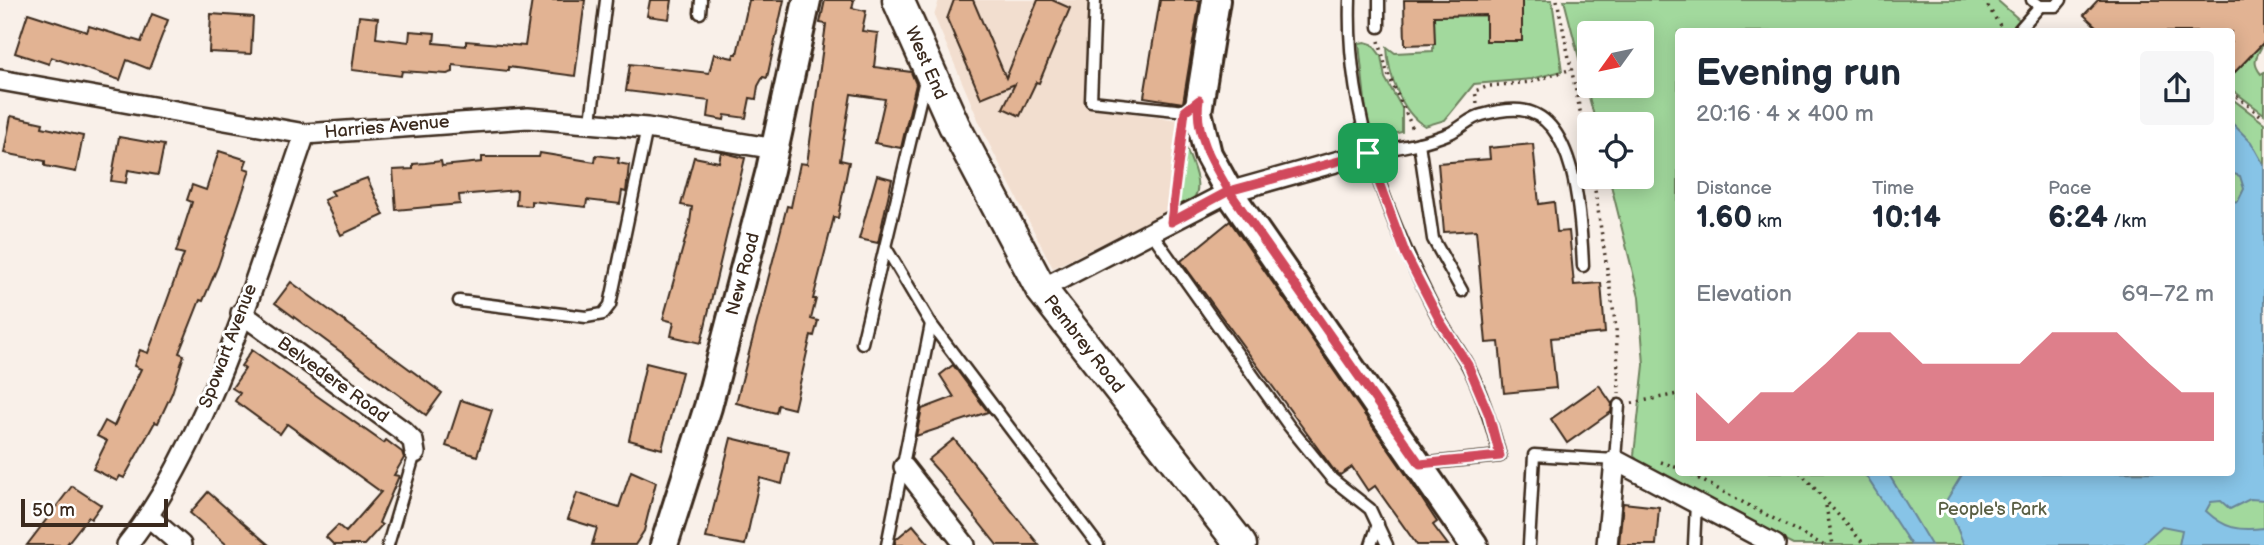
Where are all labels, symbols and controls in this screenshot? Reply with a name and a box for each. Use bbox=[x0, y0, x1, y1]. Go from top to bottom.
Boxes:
north arrow bbox=[1577, 21, 1654, 98]
map controls bbox=[1577, 21, 1654, 189]
street label: West End bbox=[901, 23, 951, 103]
text: Evening run bbox=[1696, 51, 1901, 96]
button: share bbox=[2140, 51, 2214, 125]
text: 20:16 · 4 × 400 m bbox=[1696, 100, 1874, 128]
street label: Harries Avenue bbox=[324, 111, 451, 143]
button: locate bbox=[1577, 112, 1654, 189]
pin bbox=[1338, 123, 1398, 183]
icon: arrive bbox=[1349, 134, 1387, 172]
text: Distance bbox=[1696, 177, 1772, 200]
text: Time bbox=[1872, 177, 1914, 200]
text: Pace bbox=[2048, 177, 2091, 200]
text: 1.60 bbox=[1696, 200, 1752, 236]
text: 10:14 bbox=[1872, 200, 1941, 236]
text: 6:24 bbox=[2048, 200, 2108, 236]
text: km bbox=[1752, 210, 1782, 233]
text: /km bbox=[2108, 210, 2147, 233]
street label: New Road bbox=[722, 230, 764, 318]
text: Elevation bbox=[1696, 280, 1792, 308]
text: 69–72 m bbox=[2121, 280, 2214, 308]
street label: Spowart Avenue bbox=[195, 281, 261, 411]
street label: Pembrey Road bbox=[1039, 291, 1129, 397]
street label: Belvedere Road bbox=[273, 333, 393, 427]
scale bar bbox=[21, 496, 168, 528]
text: 50 m bbox=[32, 499, 75, 522]
park label: People's Park bbox=[1937, 499, 2047, 520]

